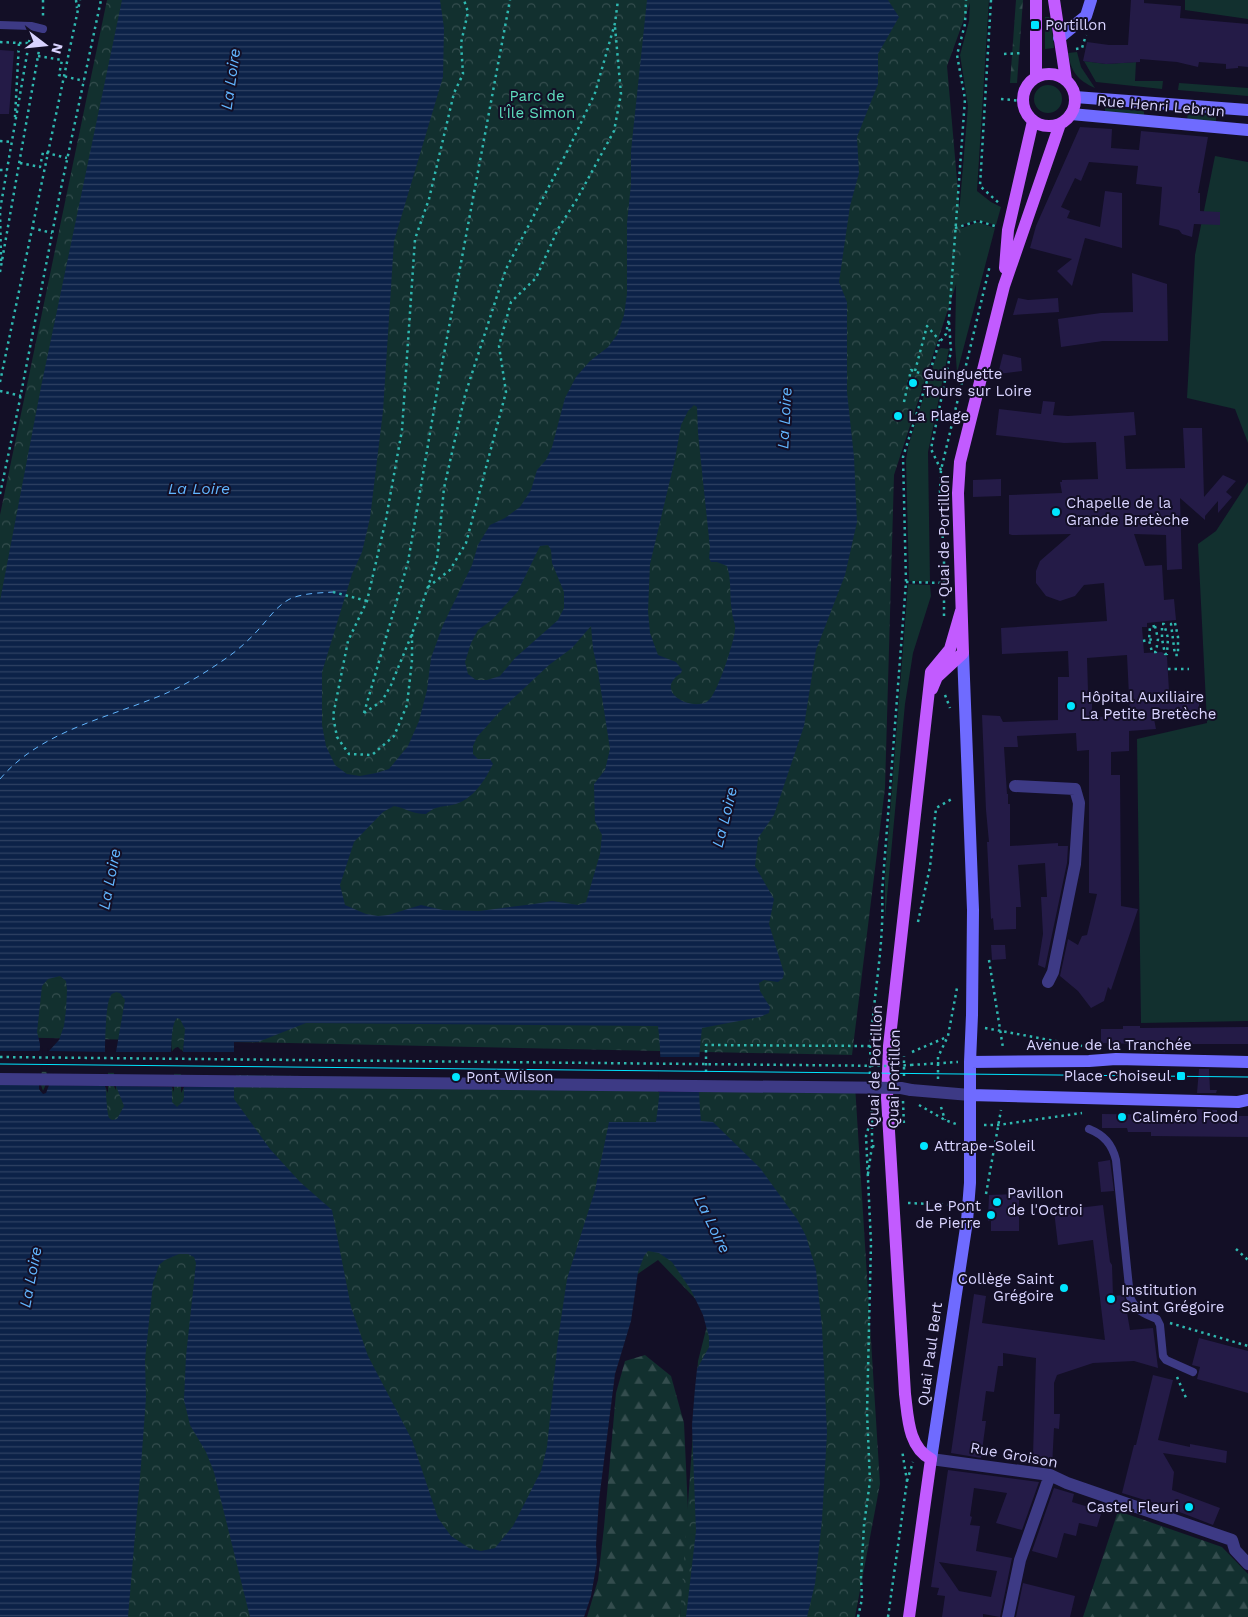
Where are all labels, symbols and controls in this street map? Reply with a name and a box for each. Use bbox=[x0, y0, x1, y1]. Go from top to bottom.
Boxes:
place label: Portillon bbox=[1045, 16, 1106, 34]
marker: Portillon bbox=[1029, 19, 1041, 31]
north arrow bbox=[20, 20, 70, 70]
text: N bbox=[48, 41, 67, 56]
water label: La Loire bbox=[217, 47, 244, 111]
park label: Parc de l'Île Simon bbox=[499, 87, 575, 122]
street label: Rue Henri Lebrun bbox=[1096, 91, 1226, 121]
place label: Guinguette Tours sur Loire bbox=[923, 365, 1032, 400]
marker: Guinguette Tours sur Loire bbox=[907, 377, 919, 389]
water label: La Loire bbox=[773, 387, 796, 450]
place label: La Plage bbox=[908, 407, 969, 425]
marker: La Plage bbox=[892, 410, 904, 422]
street label: Quai de Portillon bbox=[935, 475, 953, 597]
water label: La Loire bbox=[168, 479, 230, 498]
place label: Chapelle de la Grande Bretèche bbox=[1066, 494, 1189, 529]
marker: Chapelle de la Grande Bretèche bbox=[1050, 506, 1062, 518]
place label: Hôpital Auxiliaire La Petite Bretèche bbox=[1081, 688, 1216, 723]
marker: Hôpital Auxiliaire La Petite Bretèche bbox=[1065, 700, 1077, 712]
water label: La Loire bbox=[708, 785, 741, 850]
water label: La Loire bbox=[94, 847, 125, 911]
street label: Quai de Portillon bbox=[864, 1004, 886, 1128]
street label: Quai Portillon bbox=[884, 1029, 904, 1129]
street label: Avenue de la Tranchée bbox=[1026, 1036, 1192, 1054]
place label: Place Choiseul bbox=[1064, 1067, 1171, 1085]
place label: Pont Wilson bbox=[466, 1068, 553, 1086]
marker: Place Choiseul bbox=[1175, 1070, 1187, 1082]
marker: Pont Wilson bbox=[450, 1071, 462, 1083]
place label: Caliméro Food bbox=[1132, 1108, 1238, 1126]
marker: Caliméro Food bbox=[1116, 1111, 1128, 1123]
place label: Attrape-Soleil bbox=[934, 1137, 1036, 1155]
marker: Attrape-Soleil bbox=[918, 1140, 930, 1152]
place label: Pavillon de l'Octroi bbox=[1007, 1184, 1083, 1219]
water label: La Loire bbox=[690, 1192, 735, 1256]
marker: Pavillon de l'Octroi bbox=[991, 1196, 1003, 1208]
place label: Le Pont de Pierre bbox=[915, 1197, 982, 1232]
marker: Le Pont de Pierre bbox=[985, 1209, 997, 1221]
water label: La Loire bbox=[15, 1245, 46, 1309]
place label: Collège Saint Grégoire bbox=[958, 1270, 1055, 1305]
place label: Institution Saint Grégoire bbox=[1121, 1281, 1224, 1316]
marker: Collège Saint Grégoire bbox=[1058, 1282, 1070, 1294]
marker: Institution Saint Grégoire bbox=[1105, 1293, 1117, 1305]
street label: Quai Paul Bert bbox=[914, 1300, 946, 1407]
street label: Rue Groison bbox=[969, 1438, 1059, 1472]
place label: Castel Fleuri bbox=[1086, 1498, 1179, 1516]
marker: Castel Fleuri bbox=[1183, 1501, 1195, 1513]

